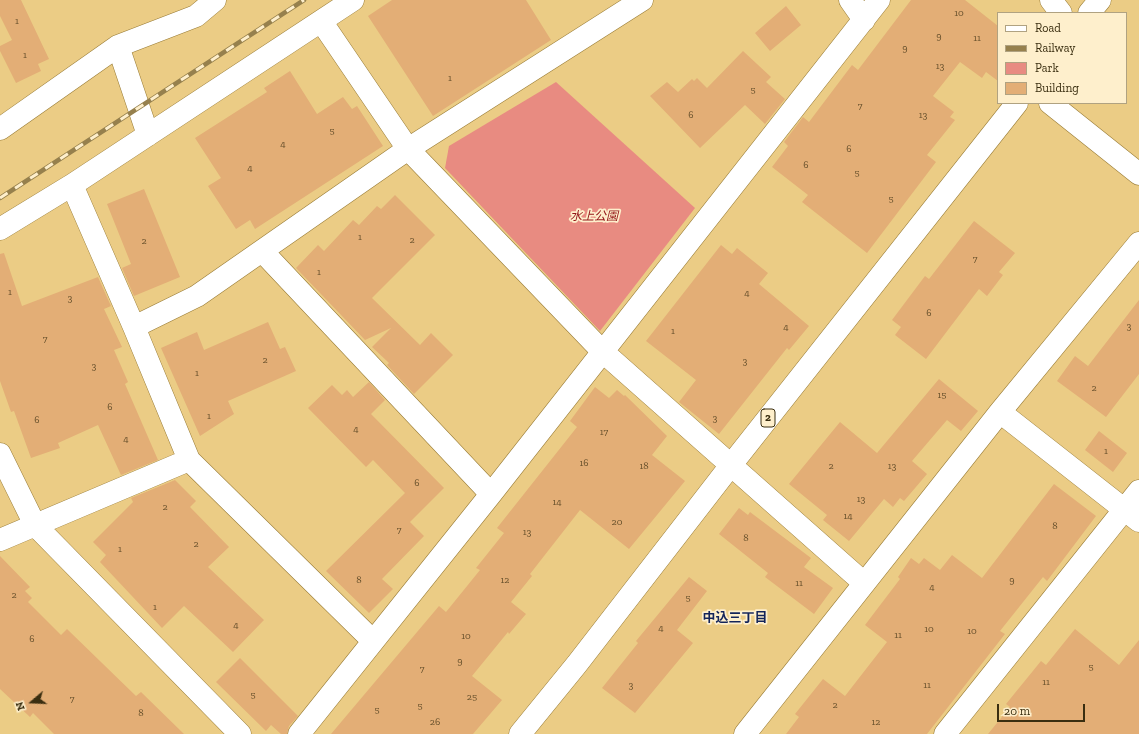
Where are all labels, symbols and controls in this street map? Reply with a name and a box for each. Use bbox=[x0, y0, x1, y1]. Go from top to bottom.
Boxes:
house number: 10 bbox=[954, 7, 964, 19]
legend bbox=[997, 12, 1127, 104]
house number: 1 bbox=[15, 15, 19, 27]
text: Road bbox=[1035, 21, 1061, 35]
house number: 9 bbox=[936, 30, 942, 42]
house number: 11 bbox=[973, 32, 981, 44]
text: Railway bbox=[1035, 41, 1076, 55]
house number: 9 bbox=[902, 42, 908, 54]
house number: 1 bbox=[23, 49, 27, 61]
house number: 13 bbox=[936, 60, 944, 72]
text: Park bbox=[1035, 61, 1059, 75]
house number: 1 bbox=[448, 72, 452, 84]
text: Building bbox=[1035, 81, 1079, 95]
house number: 5 bbox=[750, 84, 756, 96]
house number: 7 bbox=[858, 100, 862, 112]
house number: 6 bbox=[688, 109, 694, 121]
house number: 13 bbox=[919, 109, 927, 121]
house number: 5 bbox=[329, 125, 335, 137]
house number: 4 bbox=[280, 138, 286, 150]
house number: 6 bbox=[846, 143, 852, 155]
house number: 6 bbox=[803, 159, 809, 171]
house number: 4 bbox=[247, 162, 253, 174]
house number: 5 bbox=[854, 167, 860, 179]
house number: 5 bbox=[888, 193, 894, 205]
park label: 水上公園 bbox=[570, 210, 618, 224]
house number: 1 bbox=[358, 231, 362, 243]
house number: 2 bbox=[409, 234, 415, 246]
house number: 2 bbox=[141, 235, 147, 247]
house number: 7 bbox=[973, 253, 977, 265]
house number: 1 bbox=[317, 266, 321, 278]
house number: 1 bbox=[8, 286, 12, 298]
house number: 4 bbox=[744, 287, 750, 299]
house number: 3 bbox=[68, 292, 72, 304]
house number: 6 bbox=[926, 307, 932, 319]
house number: 3 bbox=[1127, 320, 1131, 332]
house number: 4 bbox=[783, 321, 789, 333]
house number: 1 bbox=[671, 325, 675, 337]
house number: 7 bbox=[43, 333, 47, 345]
house number: 2 bbox=[262, 354, 268, 366]
house number: 3 bbox=[743, 355, 747, 367]
house number: 3 bbox=[92, 360, 96, 372]
house number: 1 bbox=[195, 367, 199, 379]
house number: 2 bbox=[1091, 382, 1097, 394]
house number: 15 bbox=[938, 389, 946, 401]
house number: 6 bbox=[107, 401, 113, 413]
road number: 2 bbox=[761, 409, 775, 427]
house number: 1 bbox=[207, 410, 211, 422]
house number: 3 bbox=[713, 412, 717, 424]
house number: 6 bbox=[34, 414, 40, 426]
house number: 4 bbox=[353, 423, 359, 435]
house number: 17 bbox=[600, 426, 608, 438]
house number: 4 bbox=[123, 433, 129, 445]
house number: 1 bbox=[1104, 445, 1108, 457]
house number: 16 bbox=[579, 457, 589, 469]
house number: 18 bbox=[639, 460, 649, 472]
house number: 2 bbox=[828, 460, 834, 472]
house number: 13 bbox=[888, 460, 896, 472]
house number: 6 bbox=[414, 477, 420, 489]
house number: 13 bbox=[857, 493, 865, 505]
house number: 14 bbox=[552, 496, 562, 508]
house number: 2 bbox=[162, 501, 168, 513]
house number: 14 bbox=[843, 510, 853, 522]
house number: 20 bbox=[612, 516, 622, 528]
house number: 8 bbox=[1052, 520, 1058, 532]
house number: 7 bbox=[397, 524, 401, 536]
house number: 13 bbox=[523, 526, 531, 538]
house number: 8 bbox=[743, 532, 749, 544]
house number: 2 bbox=[193, 538, 199, 550]
house number: 1 bbox=[118, 543, 122, 555]
house number: 8 bbox=[356, 574, 362, 586]
house number: 12 bbox=[501, 574, 509, 586]
house number: 9 bbox=[1009, 574, 1015, 586]
house number: 11 bbox=[795, 577, 803, 589]
house number: 4 bbox=[929, 581, 935, 593]
house number: 2 bbox=[11, 589, 17, 601]
house number: 5 bbox=[685, 592, 691, 604]
house number: 1 bbox=[153, 601, 157, 613]
district label: 中込三丁目 bbox=[703, 610, 767, 626]
house number: 4 bbox=[233, 619, 239, 631]
house number: 4 bbox=[658, 622, 664, 634]
house number: 10 bbox=[924, 623, 934, 635]
house number: 10 bbox=[967, 625, 977, 637]
house number: 11 bbox=[894, 629, 902, 641]
house number: 10 bbox=[461, 630, 471, 642]
house number: 6 bbox=[29, 633, 35, 645]
house number: 9 bbox=[457, 655, 463, 667]
house number: 5 bbox=[1088, 661, 1094, 673]
house number: 7 bbox=[420, 663, 424, 675]
house number: 11 bbox=[1042, 676, 1050, 688]
house number: 3 bbox=[629, 679, 633, 691]
house number: 11 bbox=[923, 679, 931, 691]
north arrow bbox=[12, 682, 52, 722]
house number: 5 bbox=[250, 689, 256, 701]
house number: 25 bbox=[467, 691, 477, 703]
house number: 7 bbox=[70, 693, 74, 705]
scale bar bbox=[999, 696, 1087, 722]
house number: 2 bbox=[832, 699, 838, 711]
text: N bbox=[13, 700, 28, 712]
house number: 5 bbox=[417, 700, 423, 712]
house number: 5 bbox=[374, 704, 380, 716]
text: 20 m bbox=[1004, 704, 1030, 718]
house number: 8 bbox=[138, 707, 144, 719]
house number: 26 bbox=[430, 716, 440, 728]
house number: 12 bbox=[872, 716, 880, 728]

